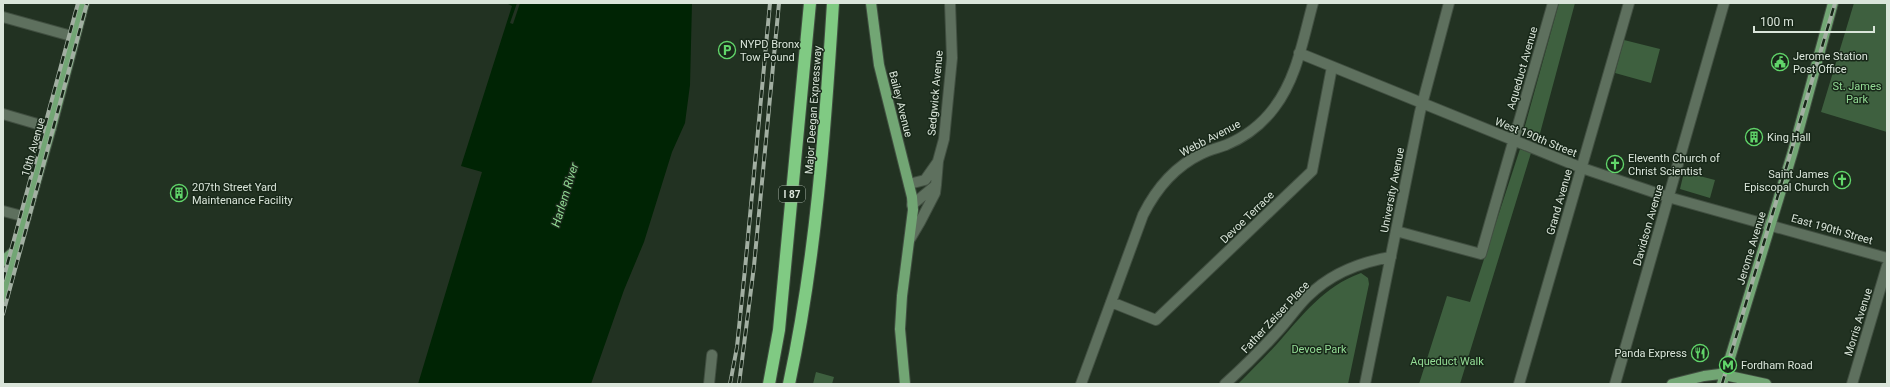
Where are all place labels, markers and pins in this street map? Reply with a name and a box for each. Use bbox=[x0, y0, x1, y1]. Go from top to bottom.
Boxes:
place label: NYPD Bronx Tow Pound bbox=[740, 38, 800, 64]
parking icon: NYPD Bronx Tow Pound bbox=[717, 40, 737, 60]
place label: Jerome Station Post Office bbox=[1793, 50, 1868, 76]
public building icon: Jerome Station Post Office bbox=[1770, 52, 1790, 72]
building icon: King Hall bbox=[1744, 127, 1764, 147]
place label: King Hall bbox=[1767, 131, 1811, 144]
place label: Eleventh Church of Christ Scientist bbox=[1628, 152, 1720, 178]
church icon: Eleventh Church of Christ Scientist bbox=[1605, 154, 1625, 174]
place label: Saint James Episcopal Church bbox=[1744, 168, 1829, 194]
church icon: Saint James Episcopal Church bbox=[1832, 170, 1852, 190]
place label: 207th Street Yard Maintenance Facility bbox=[192, 181, 293, 207]
building icon: 207th Street Yard Maintenance Facility bbox=[169, 183, 189, 203]
restaurant icon: Panda Express bbox=[1690, 343, 1710, 363]
place label: Panda Express bbox=[1614, 347, 1687, 360]
metro station icon: Fordham Road bbox=[1718, 355, 1738, 375]
place label: Fordham Road bbox=[1741, 359, 1813, 372]

